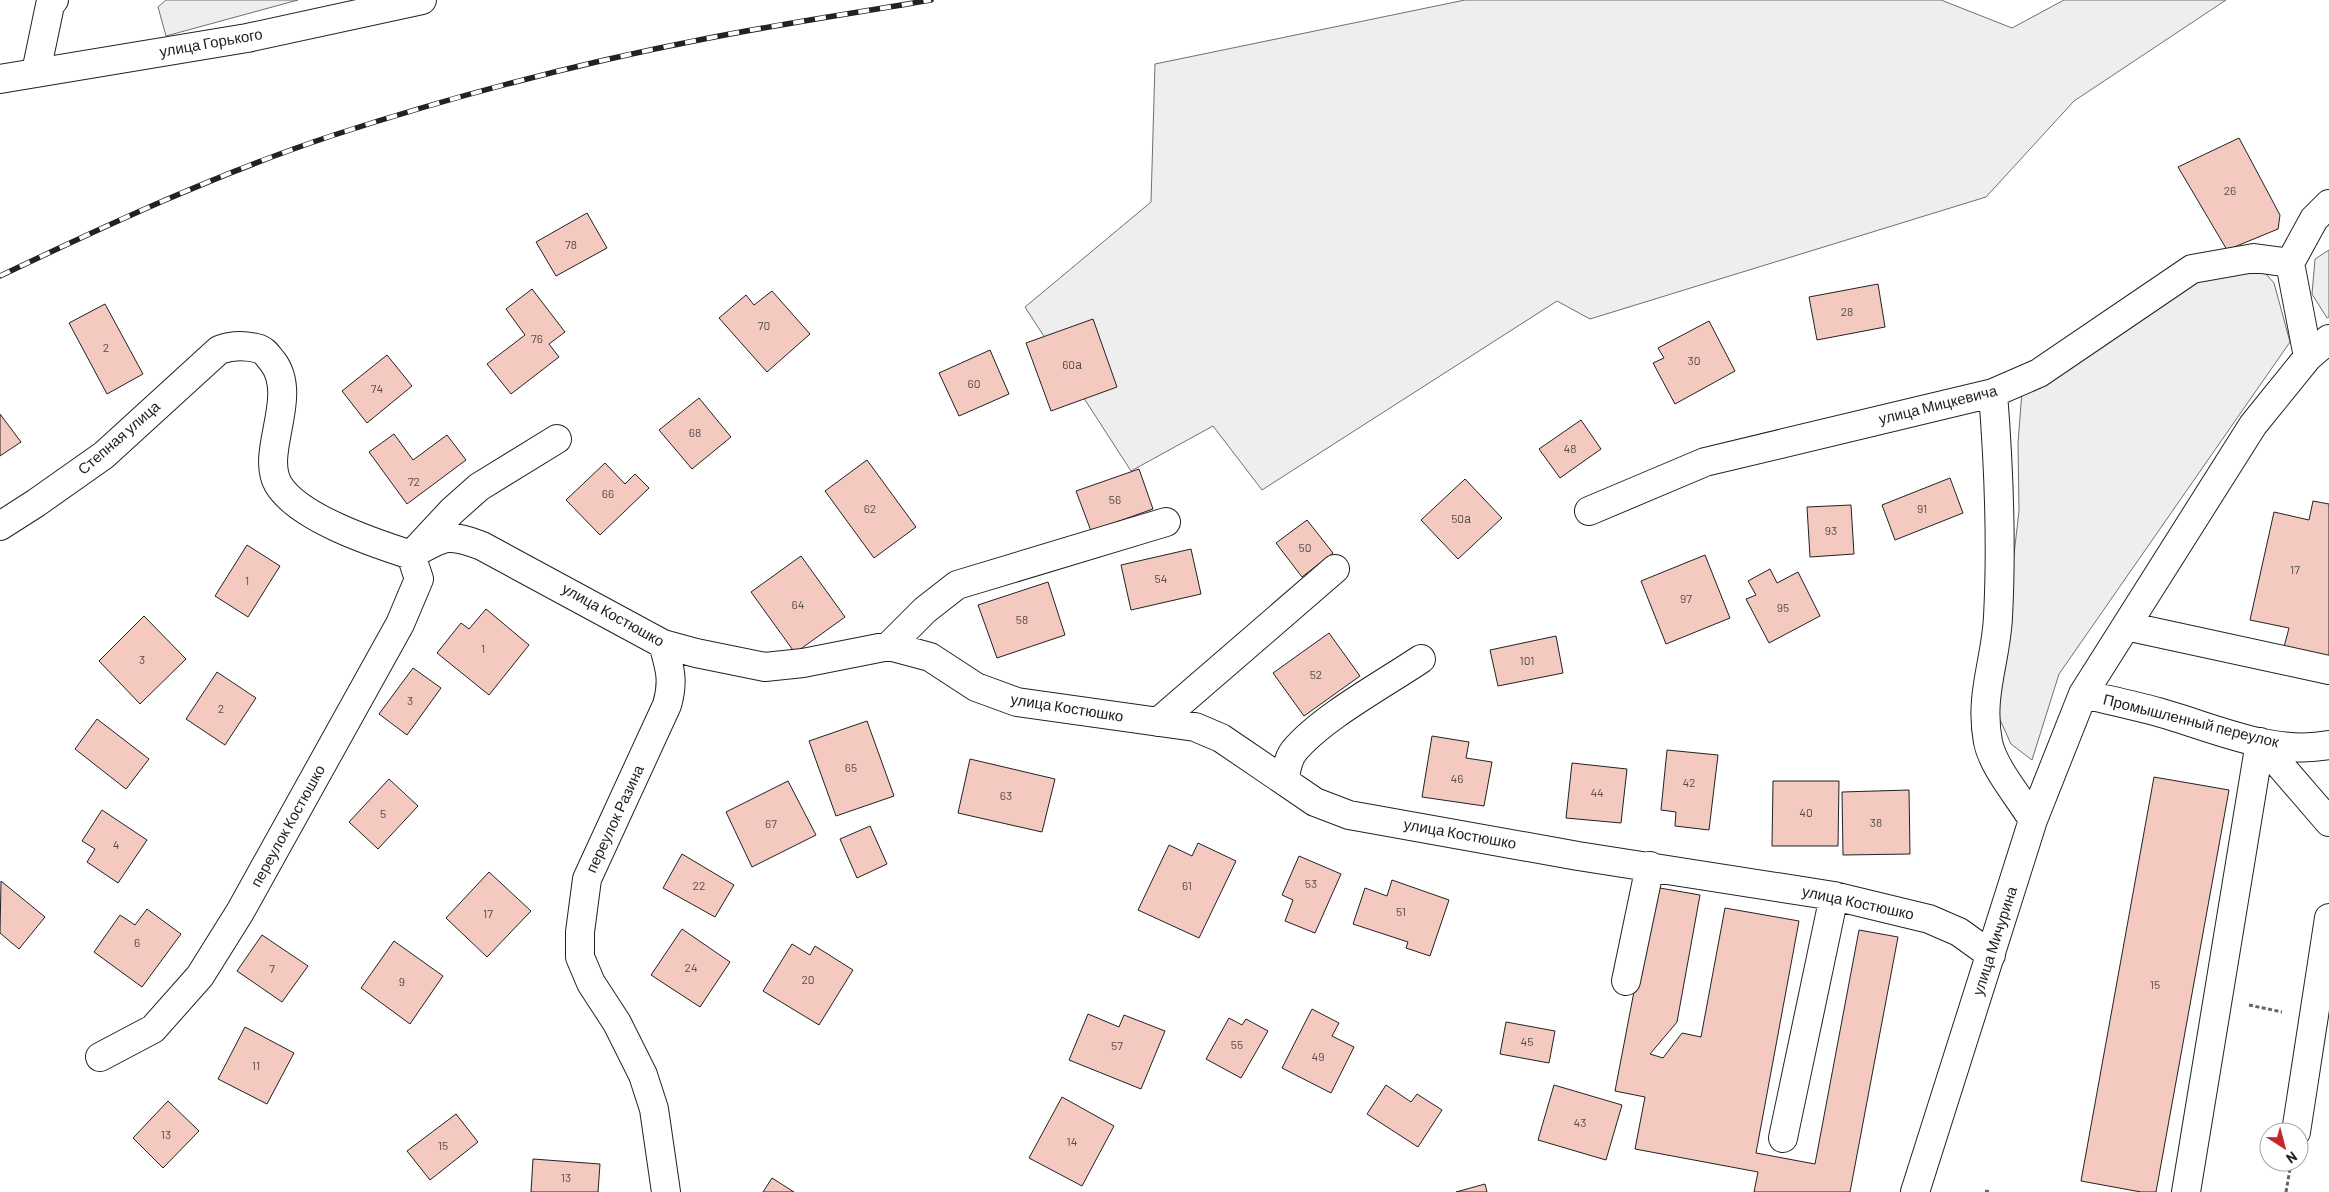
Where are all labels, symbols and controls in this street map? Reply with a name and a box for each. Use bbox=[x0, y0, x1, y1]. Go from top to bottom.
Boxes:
street label: улица Горького bbox=[158, 24, 264, 60]
house number: 26 bbox=[2224, 183, 2236, 197]
house number: 78 bbox=[565, 237, 577, 251]
house number: 28 bbox=[1841, 304, 1853, 318]
house number: 70 bbox=[758, 318, 770, 332]
house number: 76 bbox=[531, 331, 543, 345]
house number: 2 bbox=[103, 340, 109, 354]
house number: 30 bbox=[1688, 353, 1700, 367]
house number: 60а bbox=[1062, 357, 1082, 371]
house number: 60 bbox=[968, 376, 980, 390]
street label: улица Мицкевича bbox=[1877, 380, 1999, 427]
house number: 74 bbox=[371, 381, 383, 395]
street label: Степная улица bbox=[74, 396, 164, 478]
house number: 68 bbox=[689, 425, 701, 439]
house number: 48 bbox=[1564, 441, 1576, 455]
house number: 72 bbox=[408, 474, 420, 488]
house number: 66 bbox=[602, 486, 614, 500]
house number: 56 bbox=[1109, 492, 1121, 506]
house number: 62 bbox=[864, 501, 876, 515]
house number: 91 bbox=[1917, 501, 1927, 515]
house number: 50а bbox=[1451, 511, 1471, 525]
house number: 93 bbox=[1825, 523, 1837, 537]
house number: 50 bbox=[1299, 540, 1311, 554]
house number: 17 bbox=[2290, 562, 2300, 576]
house number: 54 bbox=[1155, 571, 1167, 585]
house number: 1 bbox=[245, 573, 249, 587]
street label: улица Костюшко bbox=[559, 579, 668, 650]
house number: 97 bbox=[1680, 591, 1692, 605]
house number: 64 bbox=[792, 597, 804, 611]
house number: 95 bbox=[1777, 600, 1789, 614]
house number: 58 bbox=[1016, 612, 1028, 626]
house number: 1 bbox=[481, 641, 485, 655]
house number: 3 bbox=[139, 652, 145, 666]
house number: 101 bbox=[1520, 653, 1534, 667]
house number: 52 bbox=[1310, 667, 1322, 681]
street label: улица Костюшко bbox=[1009, 689, 1125, 725]
street label: Промышленный переулок bbox=[2102, 689, 2281, 751]
house number: 3 bbox=[407, 693, 413, 707]
house number: 2 bbox=[218, 701, 224, 715]
house number: 65 bbox=[845, 760, 857, 774]
street label: переулок Костюшко bbox=[246, 761, 328, 890]
street label: переулок Разина bbox=[581, 761, 647, 875]
house number: 46 bbox=[1451, 771, 1463, 785]
house number: 42 bbox=[1682, 775, 1696, 789]
house number: 44 bbox=[1590, 785, 1604, 799]
house number: 63 bbox=[1000, 788, 1012, 802]
house number: 40 bbox=[1799, 805, 1813, 819]
house number: 5 bbox=[380, 806, 386, 820]
street label: улица Костюшко bbox=[1402, 814, 1518, 852]
house number: 38 bbox=[1870, 815, 1882, 829]
house number: 67 bbox=[765, 816, 777, 830]
house number: 4 bbox=[113, 837, 119, 851]
house number: 53 bbox=[1305, 876, 1317, 890]
house number: 22 bbox=[693, 878, 705, 892]
house number: 61 bbox=[1182, 878, 1192, 892]
street label: улица Костюшко bbox=[1801, 881, 1916, 923]
street label: улица Мичурина bbox=[1968, 883, 2020, 997]
house number: 51 bbox=[1396, 904, 1406, 918]
house number: 17 bbox=[483, 906, 493, 920]
house number: 6 bbox=[134, 935, 140, 949]
house number: 24 bbox=[684, 960, 698, 974]
house number: 7 bbox=[269, 961, 275, 975]
house number: 20 bbox=[801, 972, 815, 986]
house number: 9 bbox=[399, 974, 405, 988]
house number: 15 bbox=[2150, 977, 2160, 991]
house number: 45 bbox=[1521, 1034, 1533, 1048]
house number: 55 bbox=[1231, 1037, 1243, 1051]
house number: 57 bbox=[1111, 1038, 1123, 1052]
house number: 49 bbox=[1312, 1049, 1324, 1063]
house number: 11 bbox=[252, 1058, 260, 1072]
house number: 43 bbox=[1574, 1115, 1586, 1129]
north arrow bbox=[2259, 1122, 2309, 1172]
house number: 13 bbox=[161, 1127, 171, 1141]
house number: 14 bbox=[1067, 1134, 1077, 1148]
house number: 15 bbox=[438, 1138, 448, 1152]
text: N bbox=[2283, 1148, 2301, 1168]
house number: 13 bbox=[561, 1170, 571, 1184]

